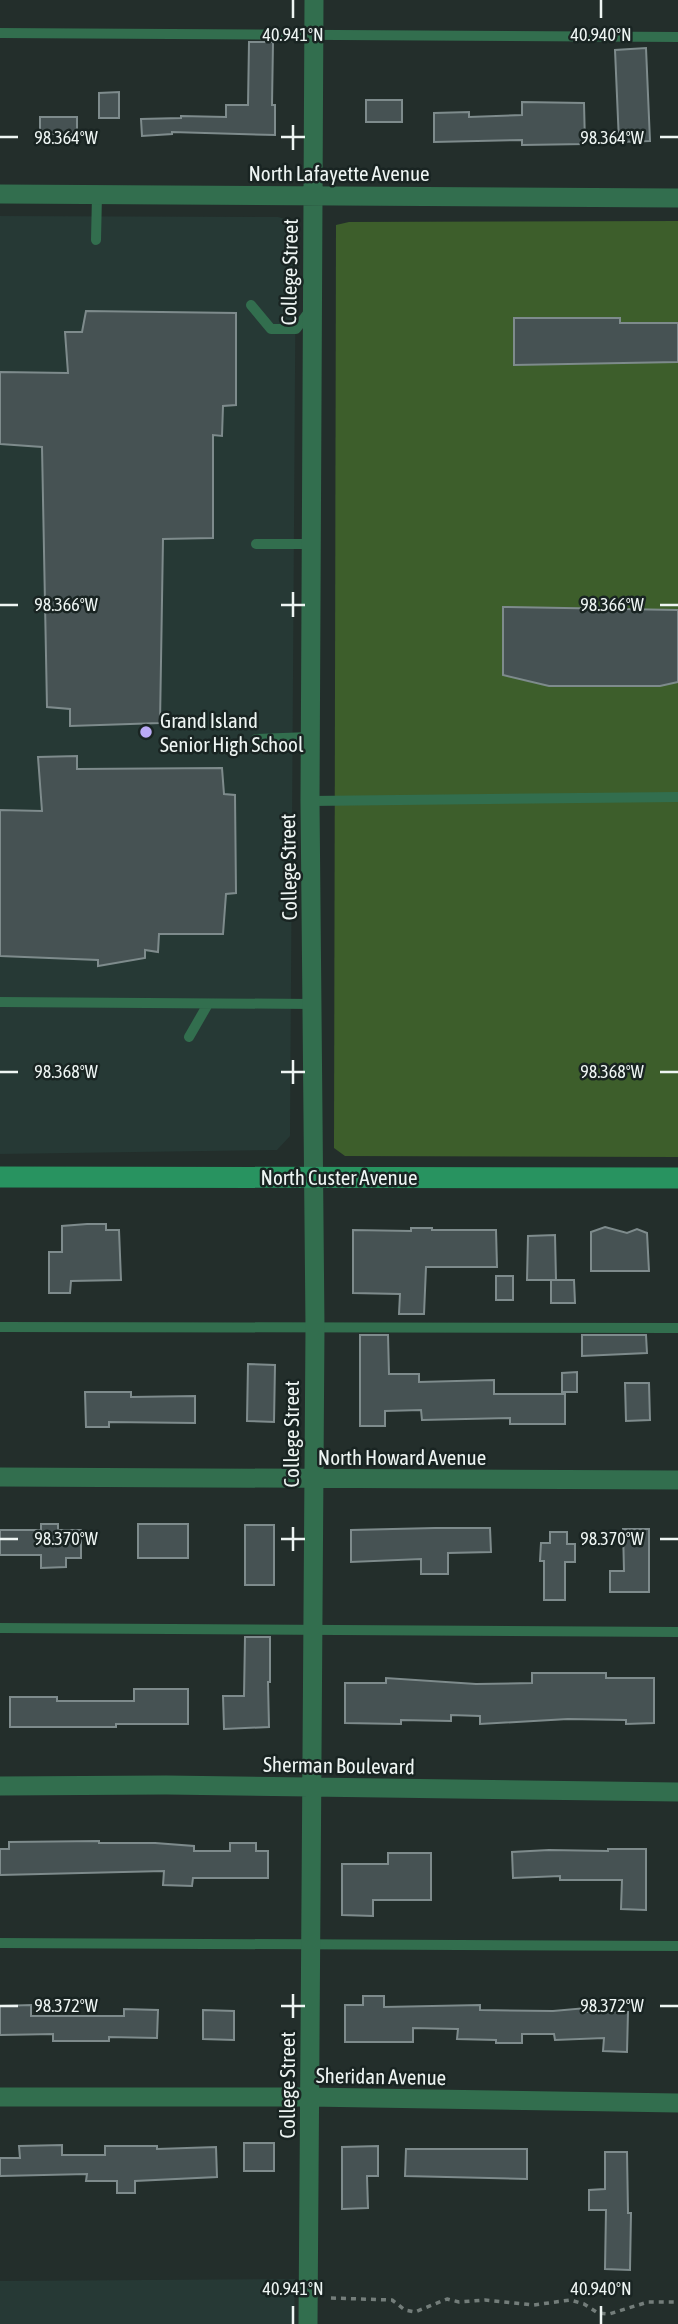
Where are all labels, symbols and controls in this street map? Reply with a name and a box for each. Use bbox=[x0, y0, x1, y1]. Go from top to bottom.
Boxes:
text: 40.941°N bbox=[262, 24, 324, 45]
text: 40.940°N bbox=[570, 24, 632, 45]
text: 98.364°W bbox=[34, 127, 98, 148]
text: 98.364°W bbox=[580, 127, 644, 148]
street label: North Lafayette Avenue bbox=[248, 161, 430, 185]
street label: College Street bbox=[276, 218, 302, 326]
text: 98.366°W bbox=[34, 594, 98, 615]
text: 98.366°W bbox=[580, 594, 644, 615]
place label: Grand Island Senior High School bbox=[160, 708, 304, 756]
marker: Grand Island Senior High School bbox=[138, 724, 154, 740]
street label: College Street bbox=[275, 813, 301, 921]
text: 98.368°W bbox=[34, 1061, 98, 1082]
text: 98.368°W bbox=[580, 1061, 644, 1082]
street label: North Custer Avenue bbox=[261, 1165, 417, 1189]
street label: College Street bbox=[279, 1381, 303, 1487]
street label: North Howard Avenue bbox=[318, 1445, 486, 1469]
text: 98.370°W bbox=[34, 1528, 98, 1549]
text: 98.370°W bbox=[580, 1528, 644, 1549]
street label: Sherman Boulevard bbox=[263, 1752, 415, 1778]
text: 98.372°W bbox=[34, 1995, 98, 2016]
text: 98.372°W bbox=[580, 1995, 644, 2016]
street label: College Street bbox=[275, 2032, 299, 2138]
street label: Sheridan Avenue bbox=[316, 2063, 446, 2089]
text: 40.941°N bbox=[262, 2278, 324, 2299]
text: 40.940°N bbox=[570, 2278, 632, 2299]

